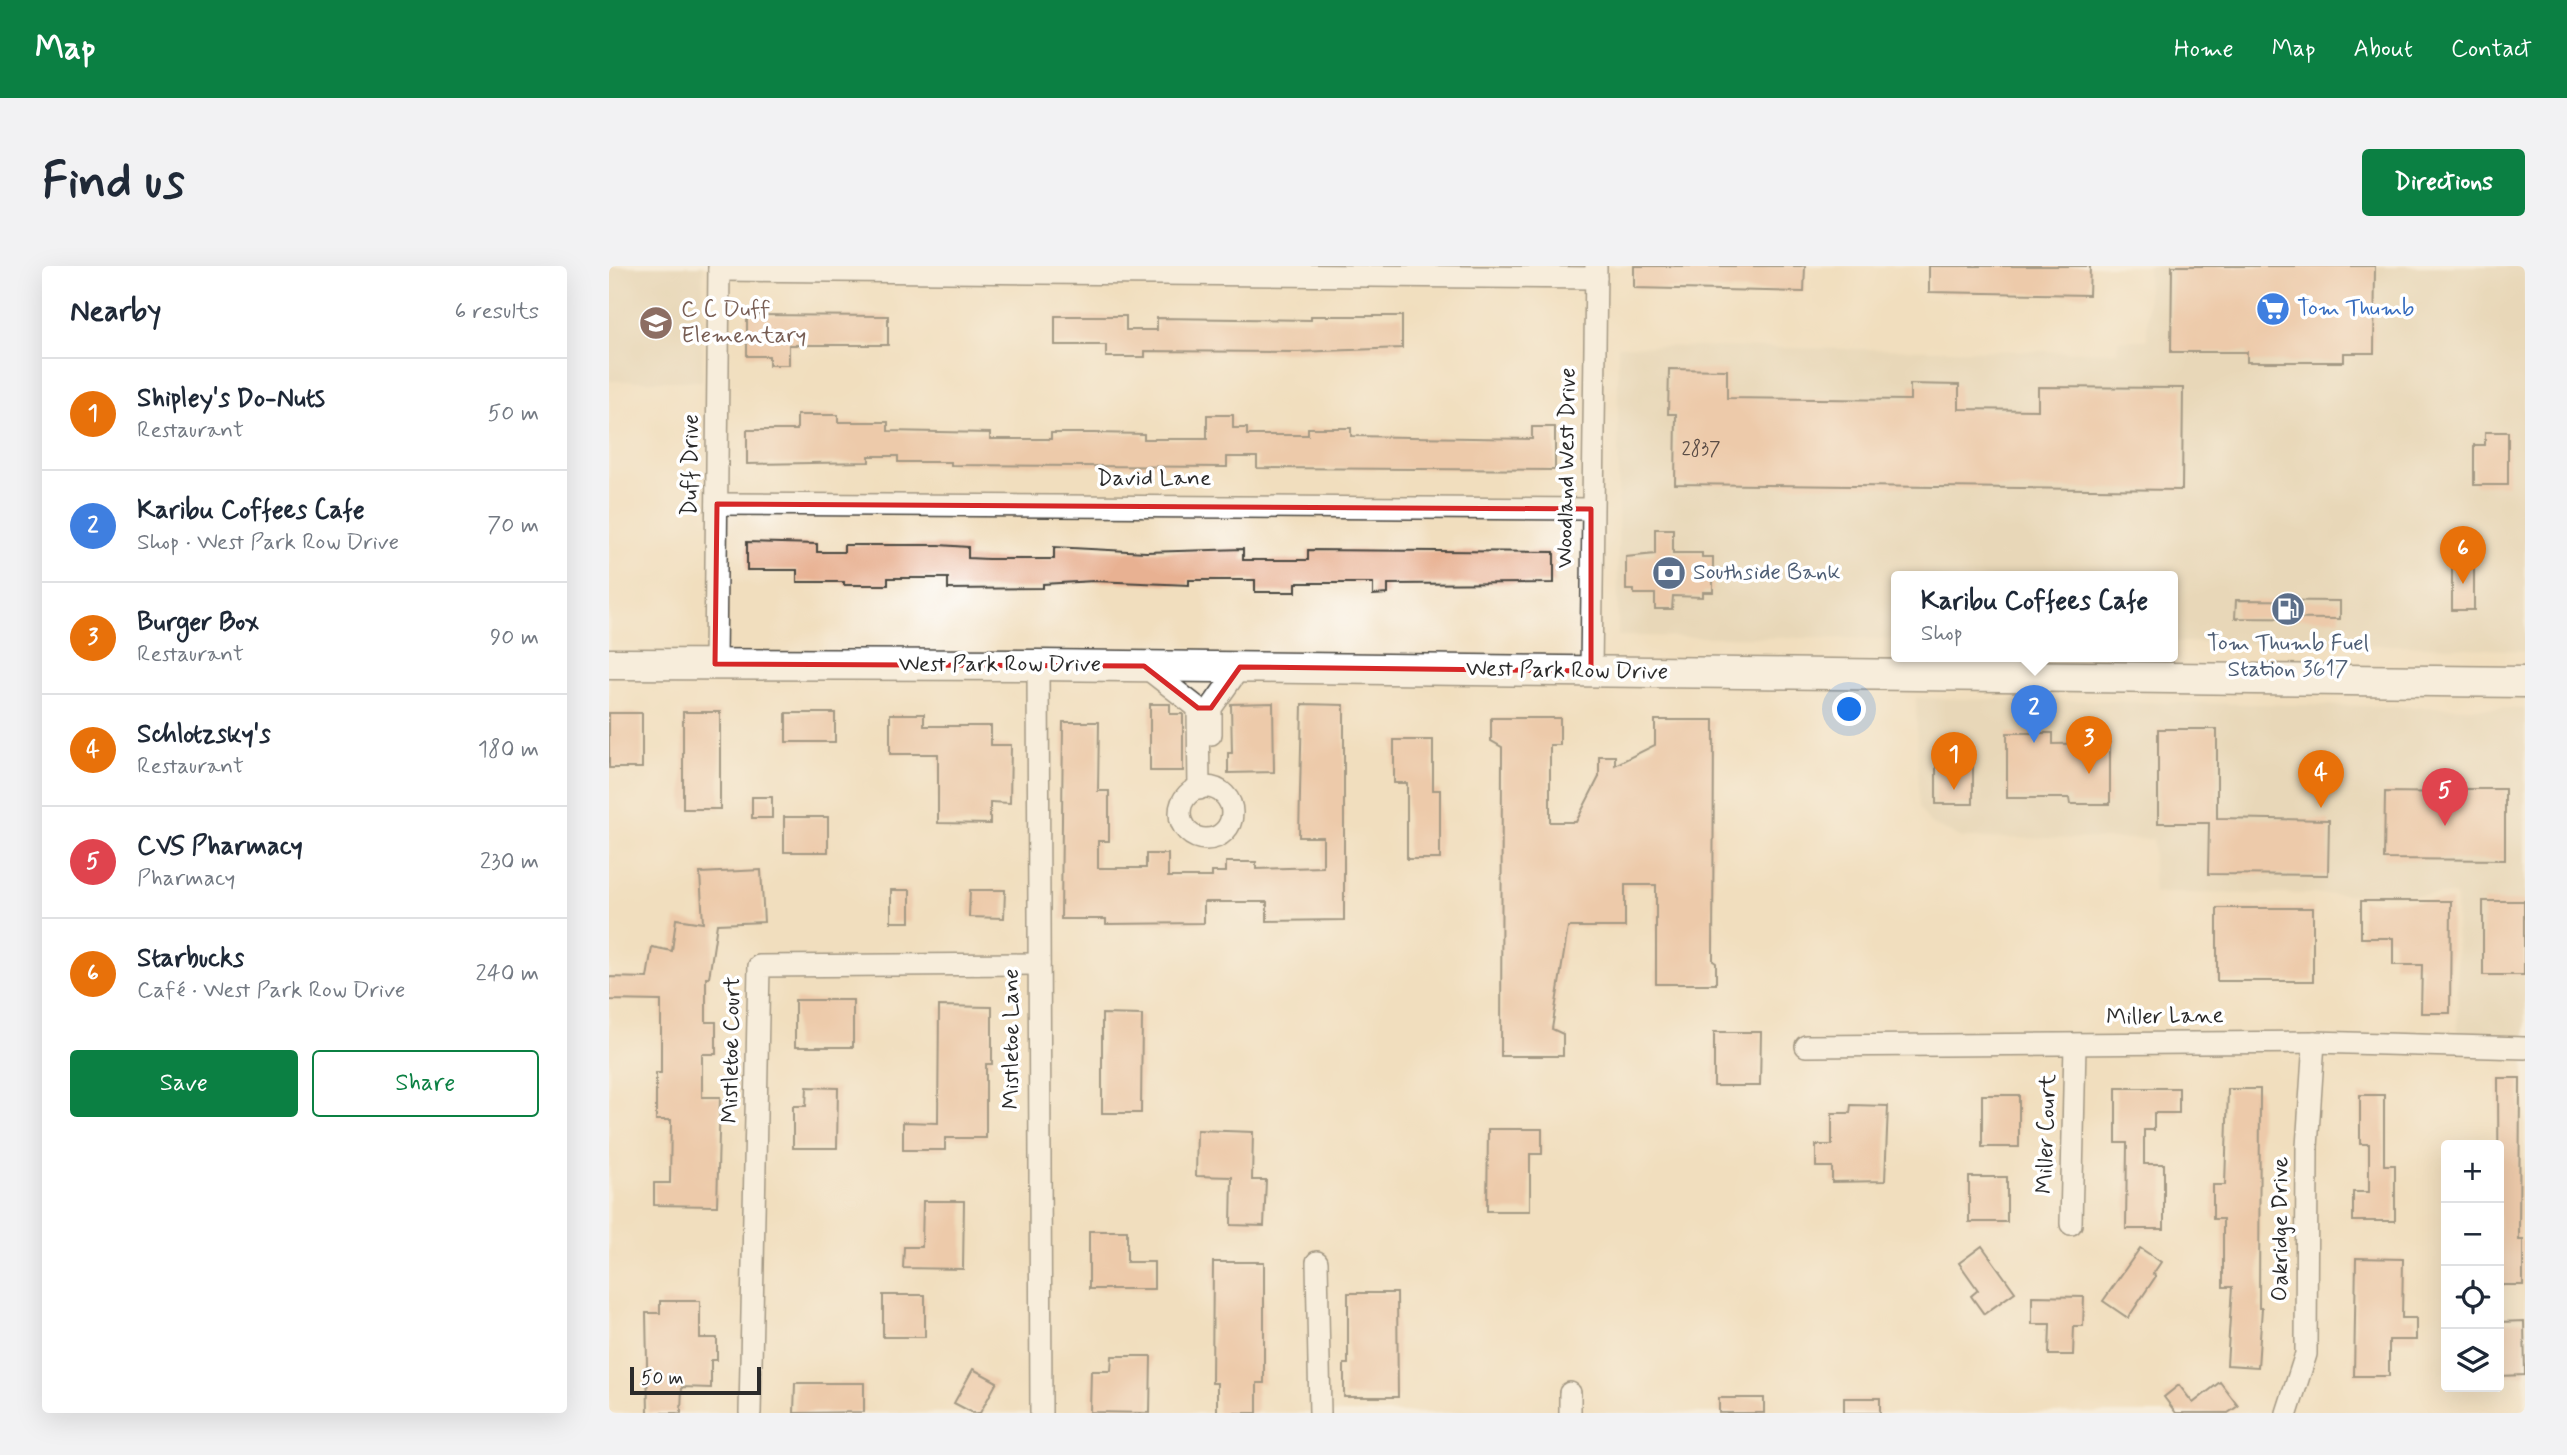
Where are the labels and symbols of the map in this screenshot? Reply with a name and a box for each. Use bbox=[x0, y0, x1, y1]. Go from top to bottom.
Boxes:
supermarket icon: Tom Thumb bbox=[2254, 290, 2292, 328]
place label: Tom Thumb bbox=[2297, 294, 2414, 324]
place label: C C Duff Elementary bbox=[681, 295, 806, 351]
school or university icon: C C Duff Elementary bbox=[637, 304, 675, 342]
street label: Woodland West Drive bbox=[1550, 367, 1584, 569]
street label: Duff Drive bbox=[675, 414, 707, 516]
house number: 2837 bbox=[1681, 437, 1721, 462]
street label: David Lane bbox=[1097, 464, 1211, 494]
pin: 6 bbox=[2440, 526, 2486, 584]
bank icon: Southside Bank bbox=[1650, 554, 1688, 592]
place label: Southside Bank bbox=[1693, 558, 1841, 588]
fuel station icon: Tom Thumb Fuel Station 3617 bbox=[2269, 590, 2307, 628]
place label: Tom Thumb Fuel Station 3617 bbox=[2207, 629, 2369, 685]
street label: West Park Row Drive bbox=[899, 650, 1101, 680]
street label: West Park Row Drive bbox=[1466, 654, 1668, 688]
pin: 2 bbox=[2011, 685, 2057, 743]
your location bbox=[1832, 692, 1866, 726]
pin: 3 bbox=[2066, 716, 2112, 774]
pin: 1 bbox=[1931, 732, 1977, 790]
pin: 4 bbox=[2298, 750, 2344, 808]
pin: 5 bbox=[2422, 768, 2468, 826]
street label: Mistletoe Lane bbox=[997, 969, 1027, 1110]
street label: Mistletoe Court bbox=[716, 976, 748, 1124]
street label: Miller Lane bbox=[2106, 1001, 2224, 1033]
street label: Miller Court bbox=[2030, 1073, 2064, 1195]
street label: Oakridge Drive bbox=[2266, 1156, 2296, 1301]
scale bar bbox=[630, 1364, 761, 1396]

